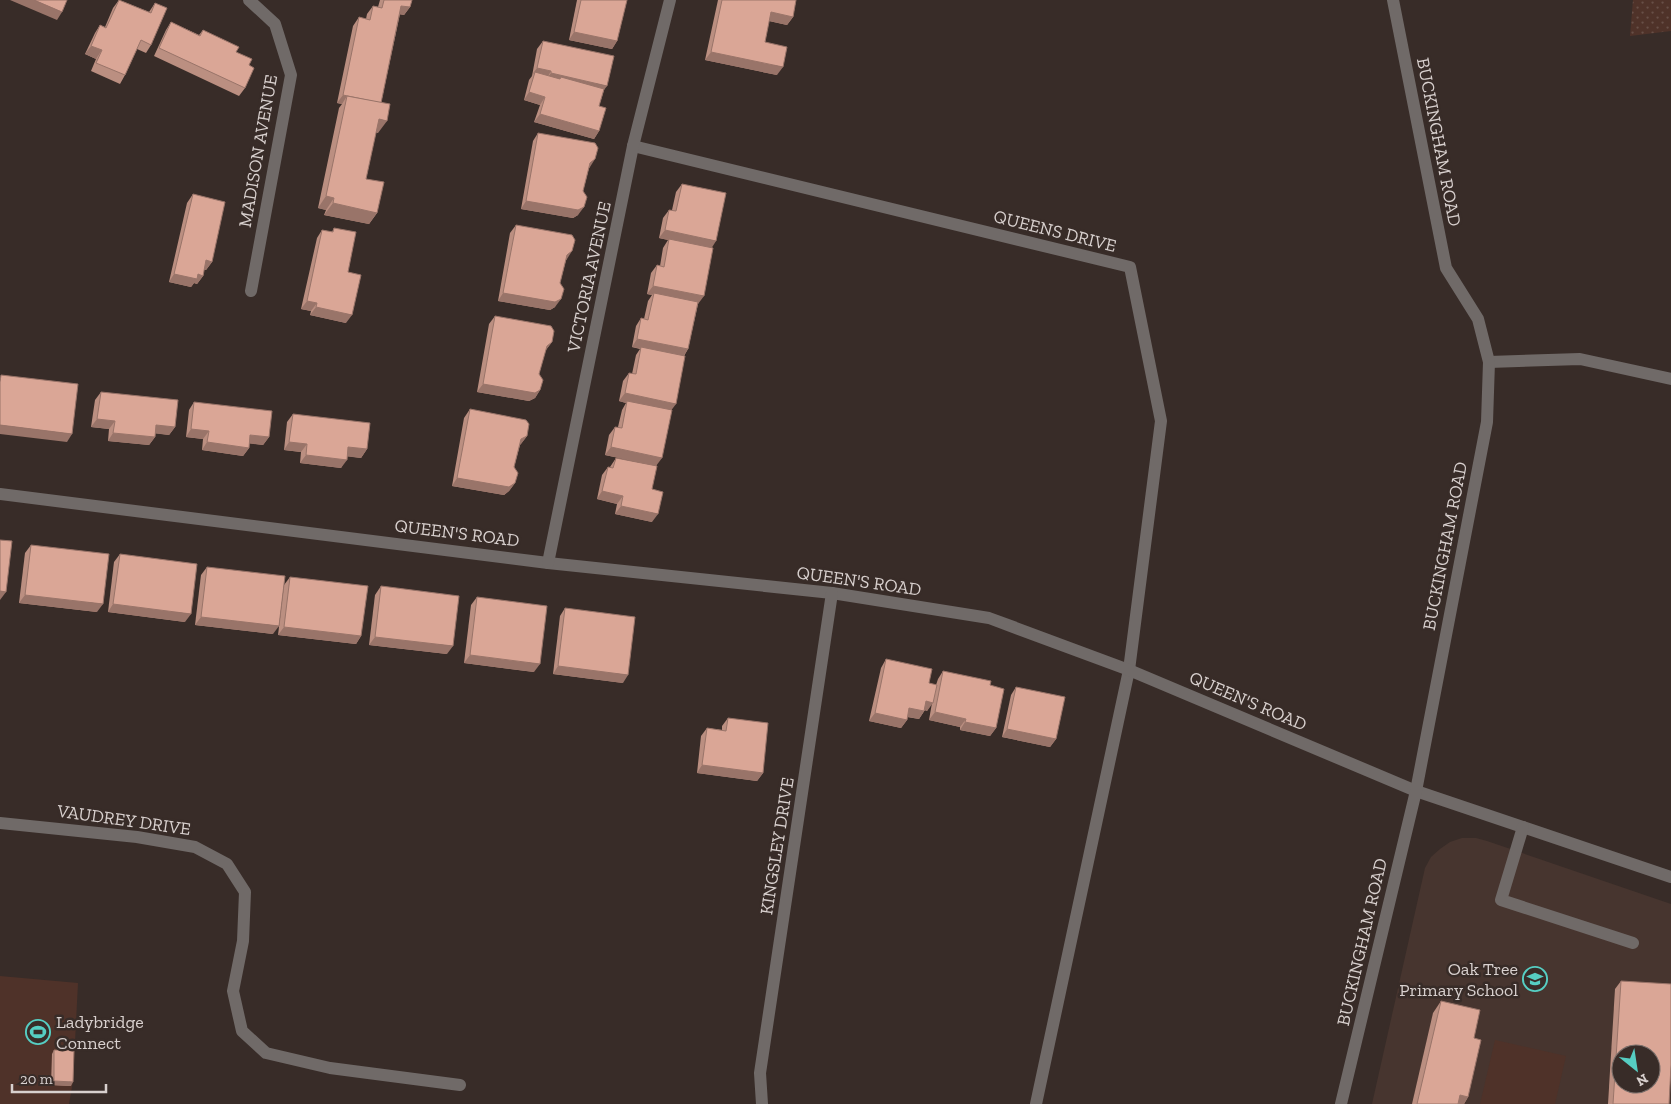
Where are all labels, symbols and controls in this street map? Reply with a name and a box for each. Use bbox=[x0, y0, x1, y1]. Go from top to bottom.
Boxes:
street label: BUCKINGHAM ROAD bbox=[1412, 56, 1466, 228]
street label: MADISON AVENUE bbox=[234, 73, 282, 229]
street label: VICTORIA AVENUE bbox=[562, 199, 616, 355]
street label: QUEENS DRIVE bbox=[991, 205, 1119, 257]
street label: BUCKINGHAM ROAD bbox=[1418, 460, 1472, 632]
street label: QUEEN'S ROAD bbox=[393, 514, 521, 552]
street label: QUEEN'S ROAD bbox=[795, 561, 923, 601]
street label: QUEEN'S ROAD bbox=[1186, 666, 1310, 736]
street label: KINGSLEY DRIVE bbox=[755, 776, 799, 916]
street label: VAUDREY DRIVE bbox=[55, 800, 192, 840]
street label: BUCKINGHAM ROAD bbox=[1332, 856, 1392, 1028]
place label: Oak Tree Primary School bbox=[1399, 958, 1518, 1001]
school or university icon: Oak Tree Primary School bbox=[1522, 966, 1548, 992]
place label: Ladybridge Connect bbox=[56, 1011, 144, 1054]
sports icon: Ladybridge Connect bbox=[25, 1019, 51, 1045]
north arrow bbox=[1611, 1044, 1661, 1094]
scale bar bbox=[12, 1062, 106, 1094]
text: 20 m bbox=[20, 1070, 53, 1088]
text: N bbox=[1633, 1070, 1651, 1090]

